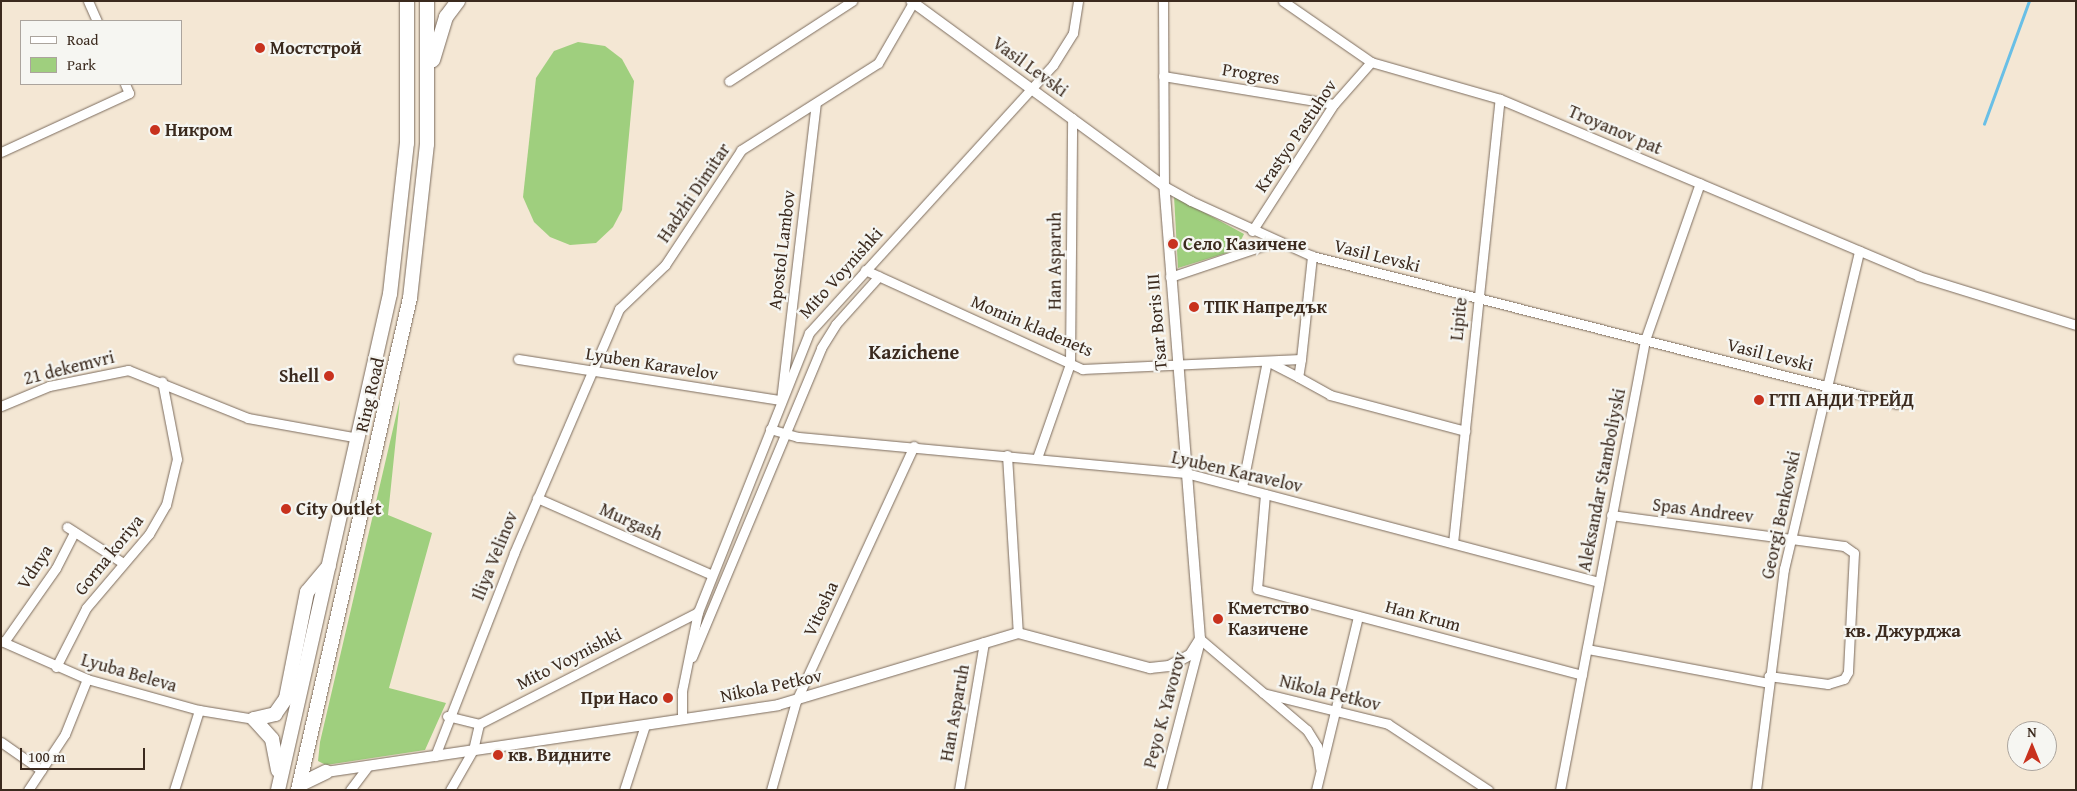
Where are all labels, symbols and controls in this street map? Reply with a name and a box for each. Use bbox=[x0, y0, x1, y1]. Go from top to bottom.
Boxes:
legend bbox=[20, 20, 182, 85]
text: Road bbox=[67, 29, 98, 50]
street label: Vasil Levski bbox=[988, 32, 1072, 102]
place label: Мостстрой bbox=[270, 37, 362, 59]
marker: Мостстрой bbox=[254, 42, 266, 54]
text: Park bbox=[67, 54, 96, 75]
street label: Progres bbox=[1221, 59, 1281, 89]
street label: Krastyo Pastuhov bbox=[1250, 76, 1342, 196]
street label: Troyanov pat bbox=[1565, 101, 1665, 159]
place label: Никром bbox=[165, 119, 233, 141]
marker: Никром bbox=[149, 124, 161, 136]
street label: Hadzhi Dimitar bbox=[653, 139, 735, 247]
street label: Apostol Lambov bbox=[764, 189, 800, 311]
street label: Han Asparuh bbox=[1044, 212, 1066, 310]
street label: Mito Voynishki bbox=[795, 223, 887, 323]
place label: Село Казичене bbox=[1183, 233, 1307, 255]
street label: Vasil Levski bbox=[1332, 235, 1422, 277]
marker: Село Казичене bbox=[1167, 238, 1179, 250]
street label: Tsar Boris III bbox=[1142, 273, 1172, 371]
street label: Momin kladenets bbox=[968, 291, 1096, 361]
place label: ТПК Напредък bbox=[1204, 296, 1327, 318]
street label: Lipite bbox=[1446, 296, 1472, 342]
marker: ТПК Напредък bbox=[1188, 301, 1200, 313]
street label: Vasil Levski bbox=[1725, 334, 1815, 376]
district label: Kazichene bbox=[869, 339, 959, 363]
street label: Lyuben Karavelov bbox=[584, 343, 720, 385]
street label: 21 dekemvri bbox=[21, 346, 117, 390]
street label: Ring Road bbox=[351, 355, 389, 435]
place label: Shell bbox=[279, 365, 319, 387]
marker: Shell bbox=[323, 370, 335, 382]
street label: Aleksandar Stamboliyski bbox=[1574, 387, 1630, 573]
place label: ГТП АНДИ ТРЕЙД bbox=[1769, 389, 1914, 411]
marker: ГТП АНДИ ТРЕЙД bbox=[1753, 394, 1765, 406]
street label: Lyuben Karavelov bbox=[1169, 446, 1305, 498]
street label: Georgi Benkovski bbox=[1757, 449, 1805, 581]
street label: Spas Andreev bbox=[1651, 494, 1755, 528]
place label: City Outlet bbox=[296, 498, 381, 520]
street label: Murgash bbox=[596, 499, 666, 545]
marker: City Outlet bbox=[280, 503, 292, 515]
street label: Iliya Velinov bbox=[467, 508, 523, 604]
street label: Gorna koriya bbox=[70, 510, 148, 600]
street label: Vdnya bbox=[13, 541, 57, 593]
street label: Vitosha bbox=[799, 578, 843, 640]
street label: Han Krum bbox=[1383, 596, 1463, 636]
place label: Кметство Казичене bbox=[1228, 598, 1309, 640]
marker: Кметство Казичене bbox=[1212, 613, 1224, 625]
district label: кв. Джурджа bbox=[1845, 620, 1961, 642]
street label: Mito Voynishki bbox=[513, 623, 625, 695]
street label: Lyuba Beleva bbox=[79, 649, 179, 697]
street label: Peyo K. Yavorov bbox=[1139, 649, 1191, 771]
street label: Han Asparuh bbox=[936, 663, 974, 763]
street label: Nikola Petkov bbox=[718, 665, 824, 707]
street label: Nikola Petkov bbox=[1277, 670, 1383, 716]
place label: При Насо bbox=[581, 687, 658, 709]
marker: При Насо bbox=[662, 692, 674, 704]
north arrow bbox=[2007, 721, 2057, 771]
text: N bbox=[2027, 722, 2037, 742]
scale bar bbox=[22, 738, 148, 770]
place label: кв. Видните bbox=[508, 744, 611, 766]
text: 100 m bbox=[28, 746, 65, 767]
marker: кв. Видните bbox=[492, 749, 504, 761]

